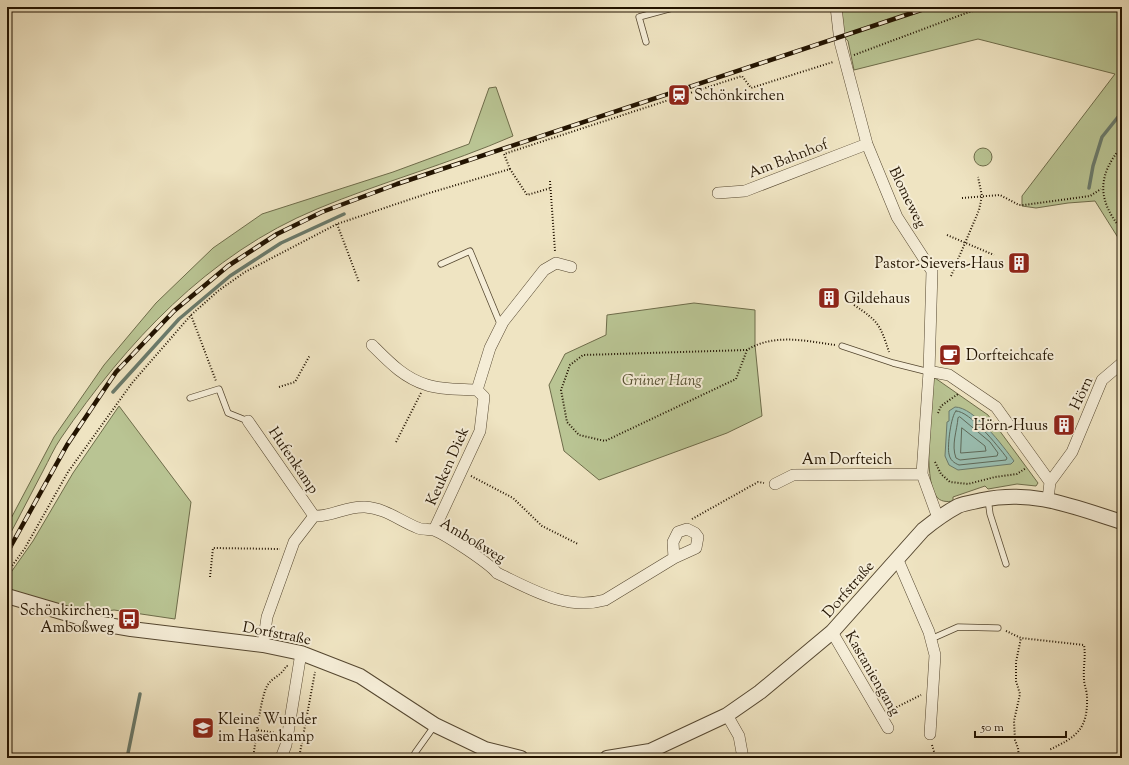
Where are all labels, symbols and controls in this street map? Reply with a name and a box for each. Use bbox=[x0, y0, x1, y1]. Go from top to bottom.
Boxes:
station icon: Schönkirchen bbox=[666, 82, 692, 108]
place label: Schönkirchen bbox=[694, 86, 785, 107]
street label: Am Bahnhof bbox=[746, 134, 832, 184]
street label: Blomeweg bbox=[883, 164, 930, 232]
building icon: Pastor-Sievers-Haus bbox=[1006, 250, 1032, 276]
place label: Pastor-Sievers-Haus bbox=[875, 254, 1004, 275]
building icon: Gildehaus bbox=[816, 285, 842, 311]
place label: Gildehaus bbox=[844, 289, 910, 310]
cafe icon: Dorfteichcafe bbox=[937, 342, 963, 368]
place label: Dorfteichcafe bbox=[966, 346, 1054, 367]
park label: Grüner Hang bbox=[622, 371, 703, 392]
street label: Hörn bbox=[1066, 373, 1099, 414]
building icon: Hörn-Huus bbox=[1051, 412, 1077, 438]
place label: Hörn-Huus bbox=[973, 416, 1048, 437]
street label: Hufenkamp bbox=[263, 423, 323, 499]
street label: Keuken Diek bbox=[422, 424, 475, 509]
street label: Am Dorfteich bbox=[802, 450, 892, 471]
street label: Amboßweg bbox=[435, 513, 509, 569]
street label: Dorfstraße bbox=[818, 557, 880, 623]
place label: Schönkirchen, Amboßweg bbox=[20, 601, 114, 639]
bus stop icon: Schönkirchen, Amboßweg bbox=[116, 606, 142, 632]
street label: Dorfstraße bbox=[241, 618, 313, 651]
street label: Kastaniengang bbox=[839, 627, 904, 720]
place label: Kleine Wunder im Hasenkamp bbox=[218, 710, 317, 748]
scale bar bbox=[975, 713, 1066, 739]
school or university icon: Kleine Wunder im Hasenkamp bbox=[190, 715, 216, 741]
text: 50 m bbox=[980, 719, 1004, 737]

